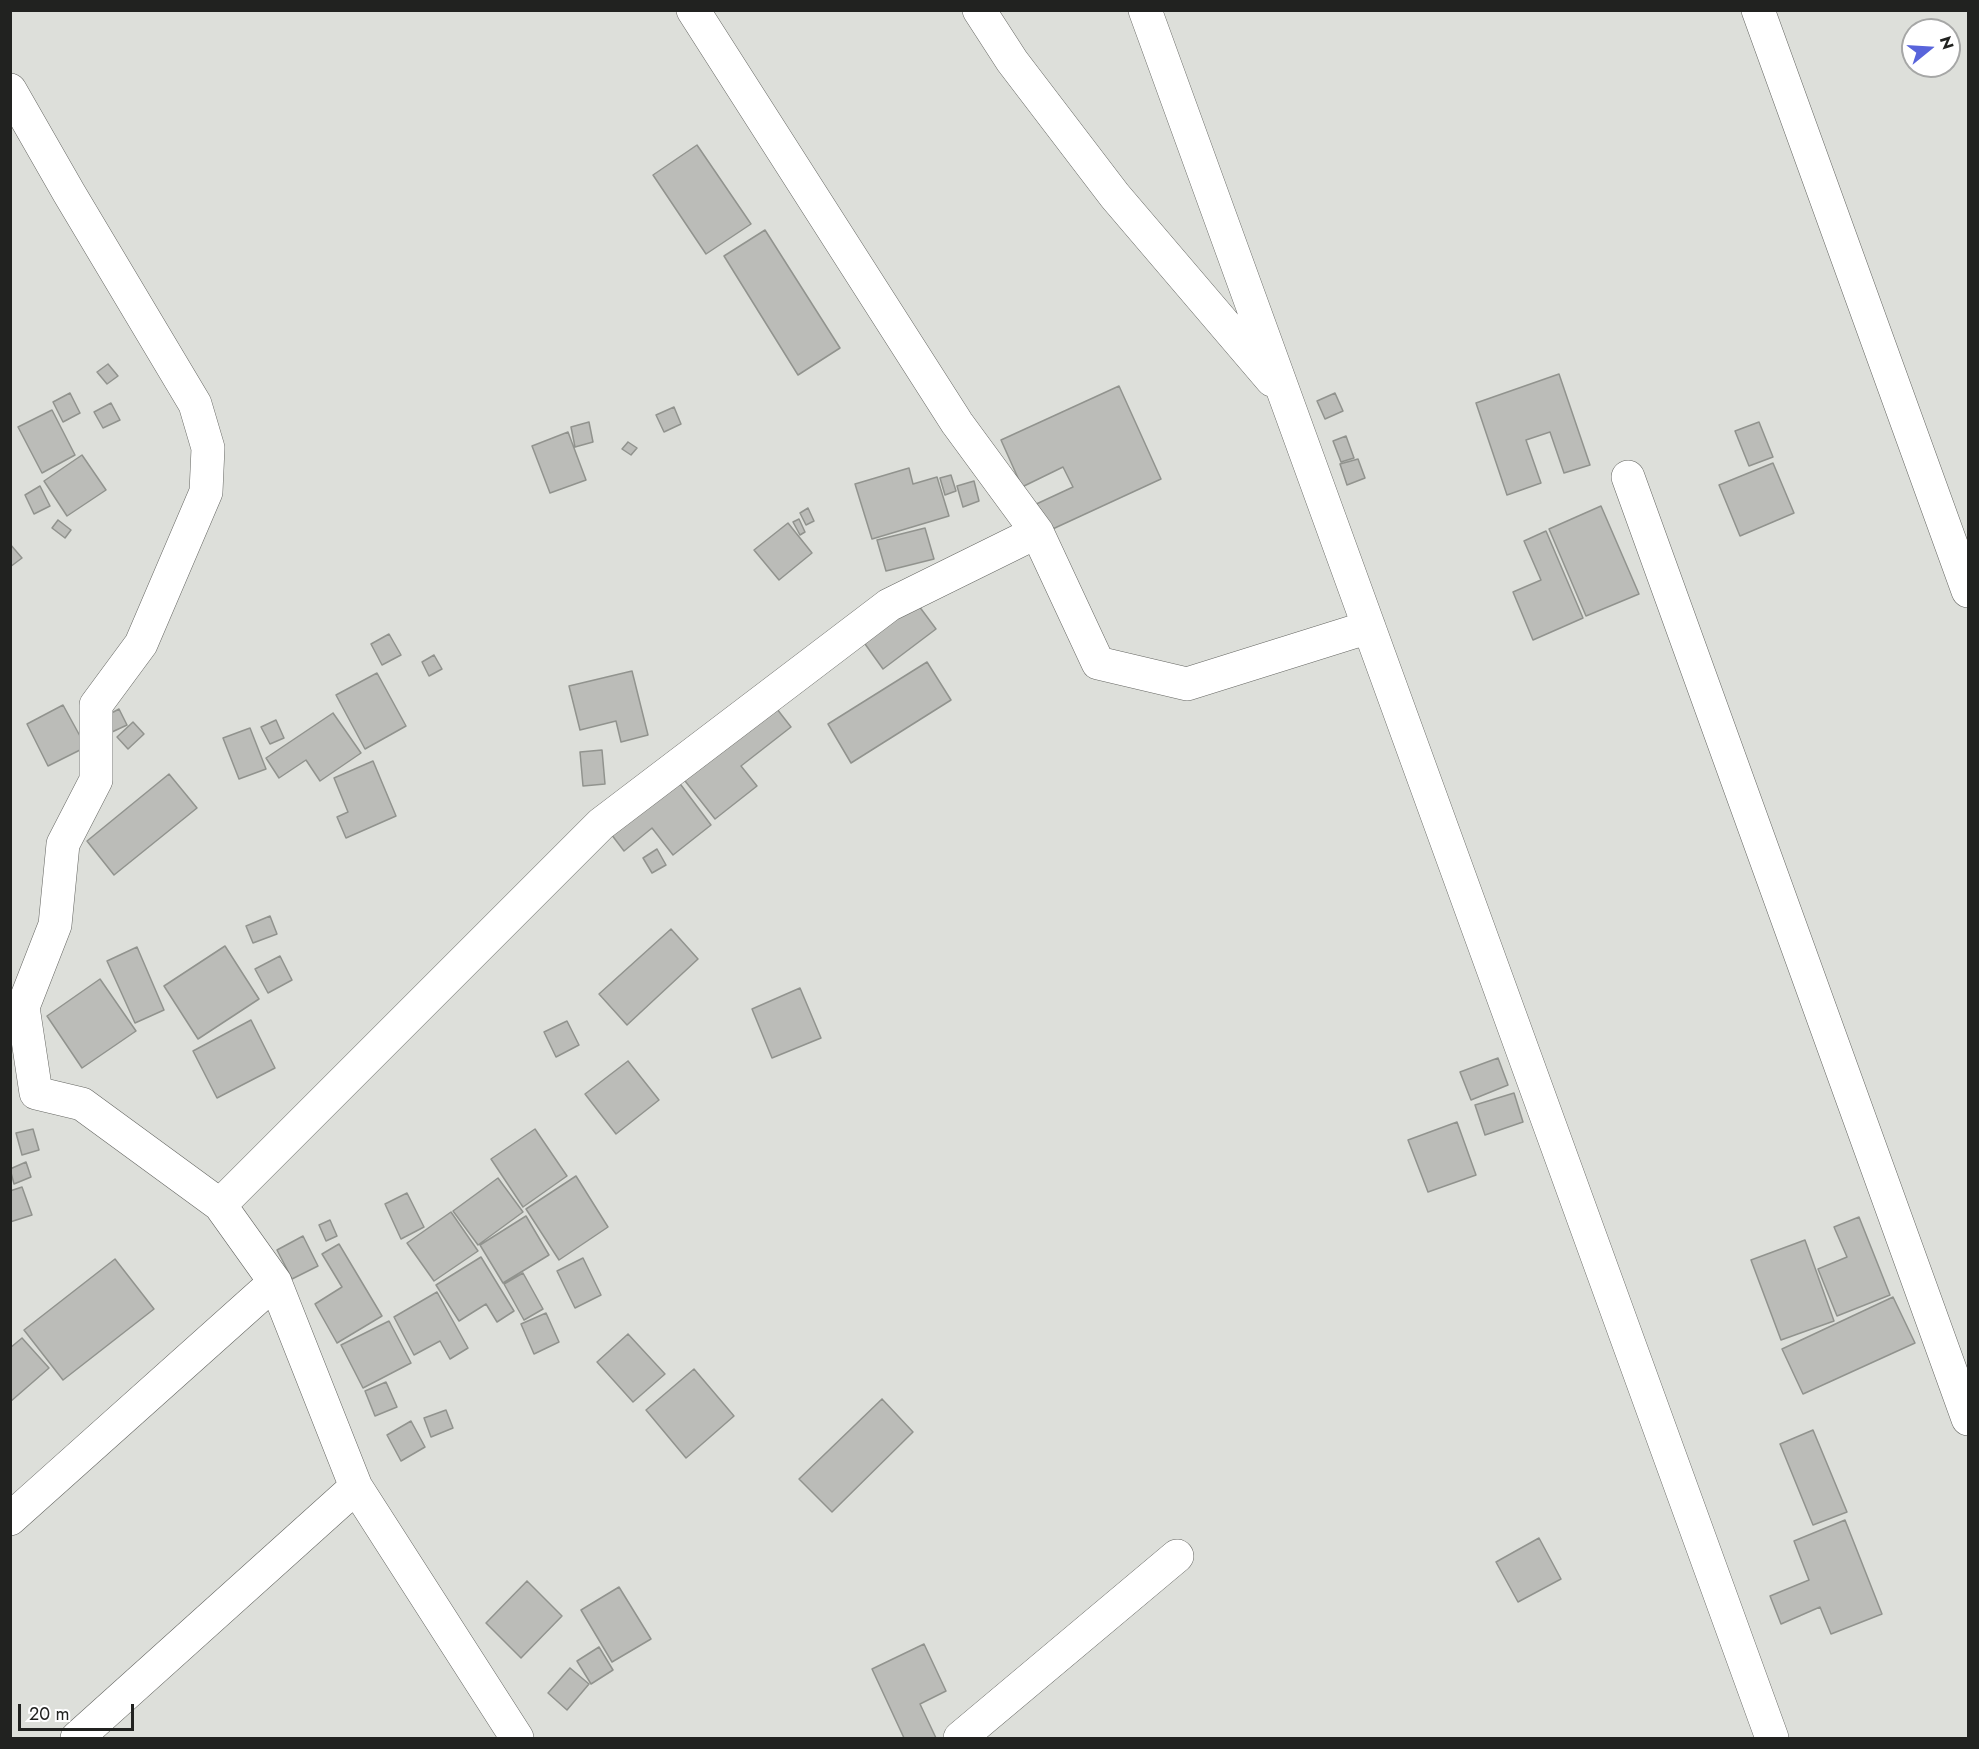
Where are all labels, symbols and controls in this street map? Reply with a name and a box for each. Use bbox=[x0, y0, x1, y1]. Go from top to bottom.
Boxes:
north arrow bbox=[1901, 18, 1961, 78]
text: N bbox=[1934, 33, 1960, 53]
scale bar bbox=[21, 1692, 136, 1730]
text: 20 m bbox=[29, 1701, 69, 1727]

